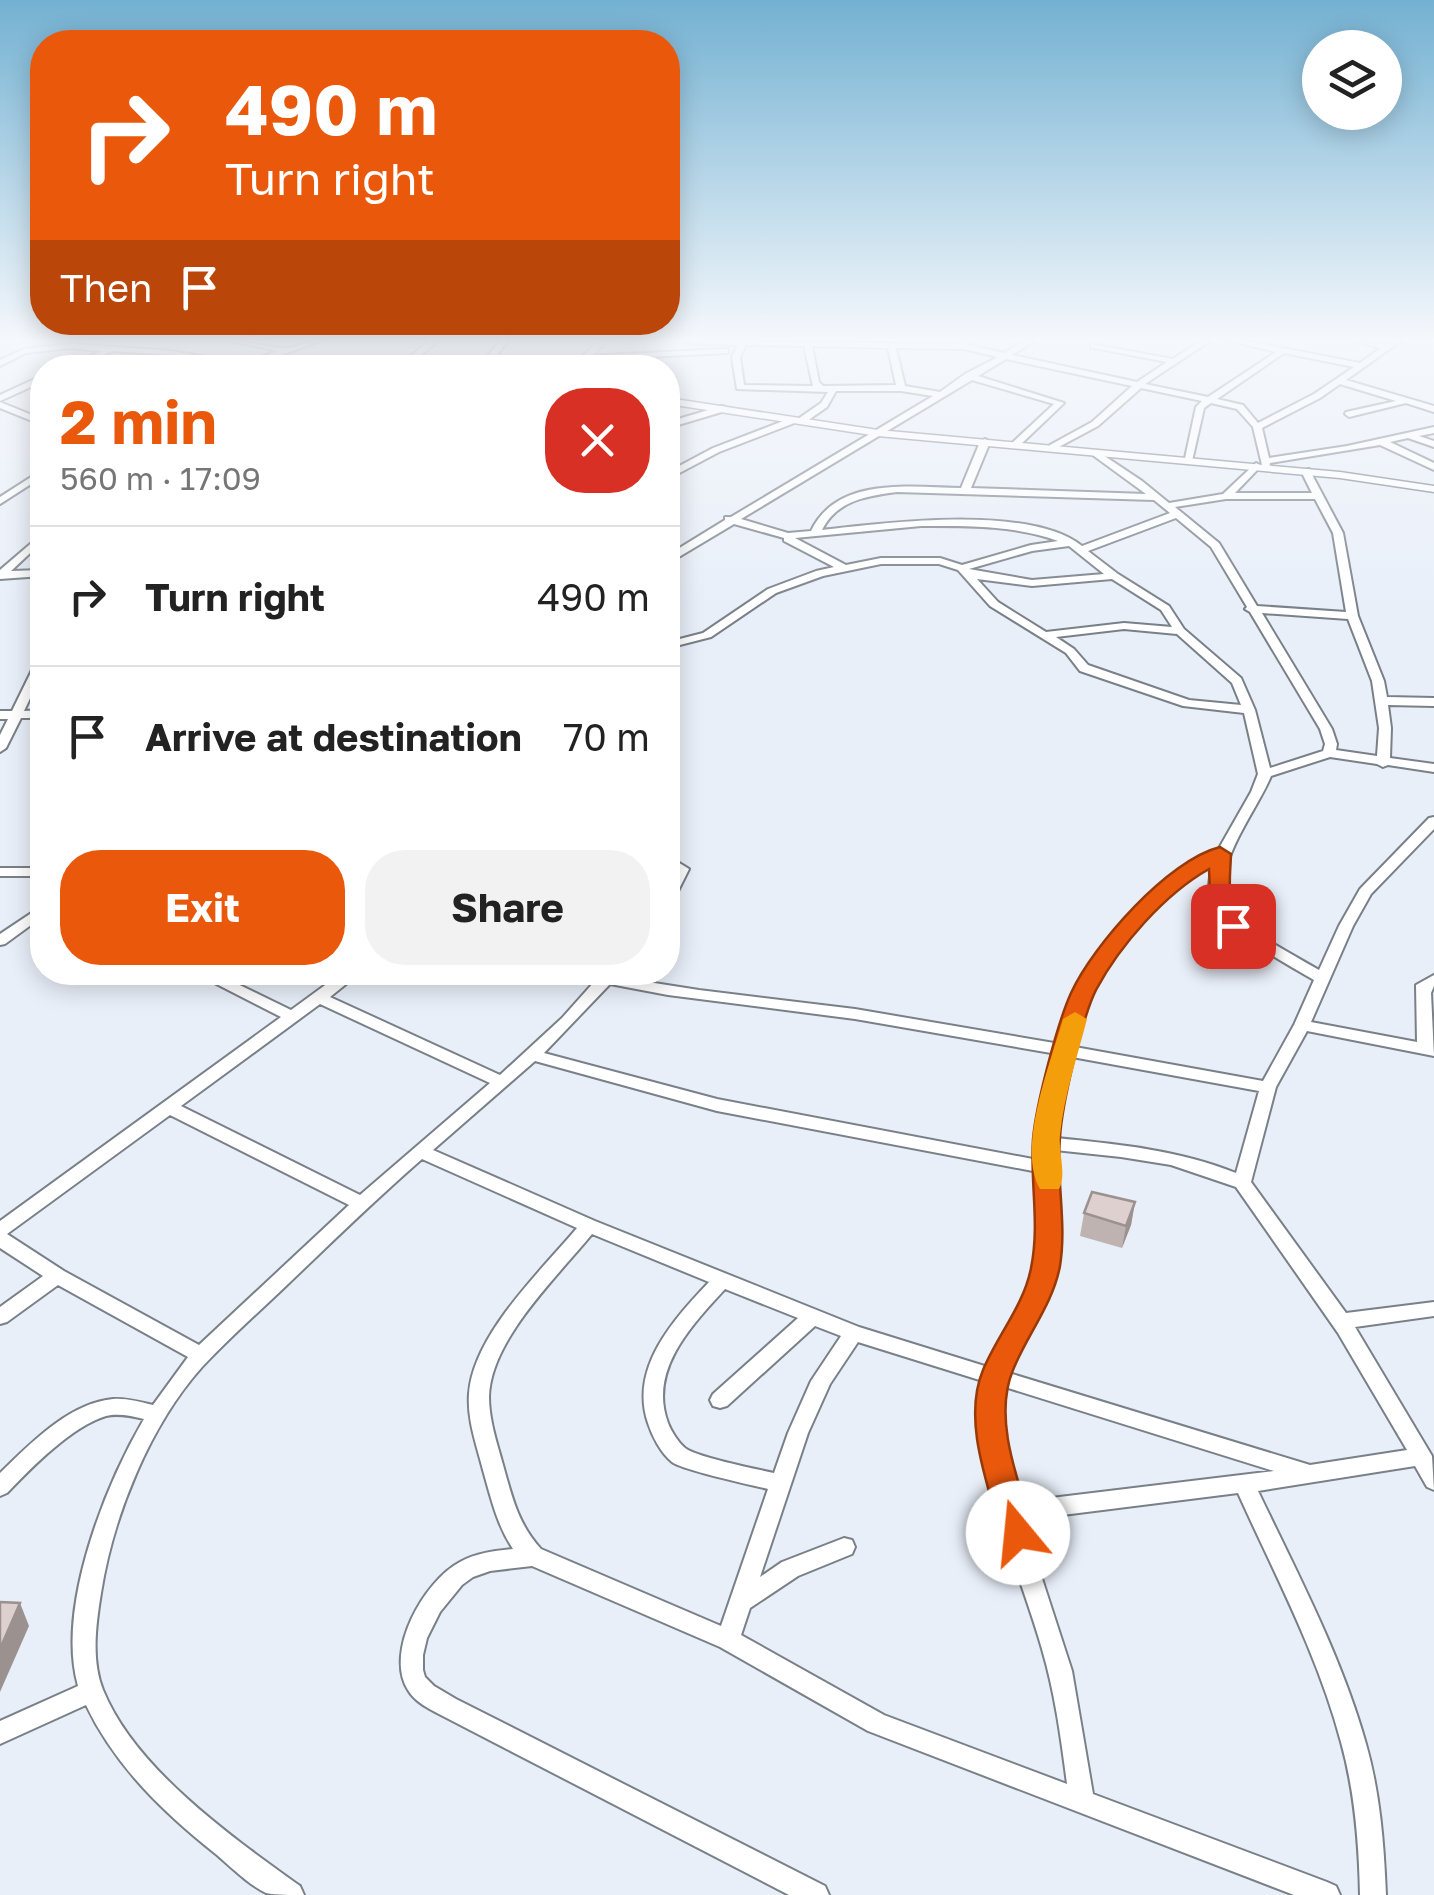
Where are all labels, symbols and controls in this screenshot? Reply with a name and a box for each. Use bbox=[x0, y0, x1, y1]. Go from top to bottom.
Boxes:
map controls bbox=[1302, 30, 1402, 130]
button: layers bbox=[1302, 30, 1402, 130]
text: 490 m bbox=[225, 66, 437, 150]
icon: right bbox=[60, 70, 190, 200]
text: Turn right bbox=[225, 151, 435, 205]
icon: arrive bbox=[172, 260, 227, 315]
text: Then bbox=[60, 265, 152, 310]
text: 2 min bbox=[60, 385, 217, 457]
button: close bbox=[545, 388, 650, 493]
text: 560 m · 17:09 bbox=[60, 459, 261, 497]
icon: right bbox=[60, 569, 115, 624]
text: Turn right bbox=[145, 574, 325, 619]
text: 490 m bbox=[537, 574, 650, 619]
icon: arrive bbox=[60, 709, 115, 764]
text: Arrive at destination bbox=[145, 714, 522, 759]
text: 70 m bbox=[563, 714, 650, 759]
button: Exit bbox=[60, 850, 345, 965]
button: Share bbox=[365, 850, 650, 965]
pin bbox=[1191, 884, 1276, 969]
icon: arrive bbox=[1206, 899, 1261, 954]
position arrow bbox=[966, 1481, 1070, 1585]

